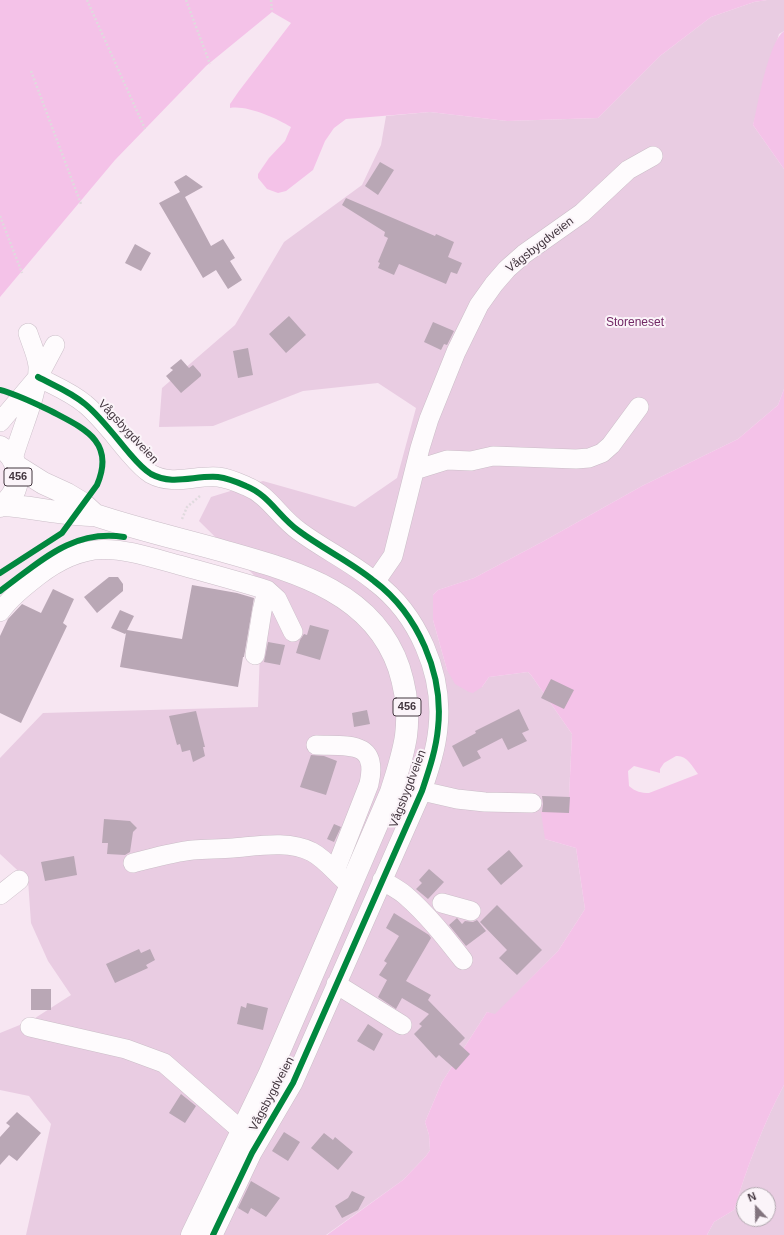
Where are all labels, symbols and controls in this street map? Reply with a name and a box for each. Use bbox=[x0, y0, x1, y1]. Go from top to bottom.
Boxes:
street label: Vågsbygdveien bbox=[503, 214, 577, 276]
park label: Storeneset bbox=[606, 316, 664, 330]
street label: Vågsbygdveien bbox=[95, 397, 161, 467]
road number: 456 bbox=[4, 468, 32, 486]
road number: 456 bbox=[393, 698, 421, 716]
street label: Vågsbygdveien bbox=[387, 748, 429, 830]
street label: Vågsbygdveien bbox=[246, 1054, 298, 1134]
north arrow bbox=[736, 1187, 776, 1227]
text: N bbox=[746, 1190, 758, 1204]

